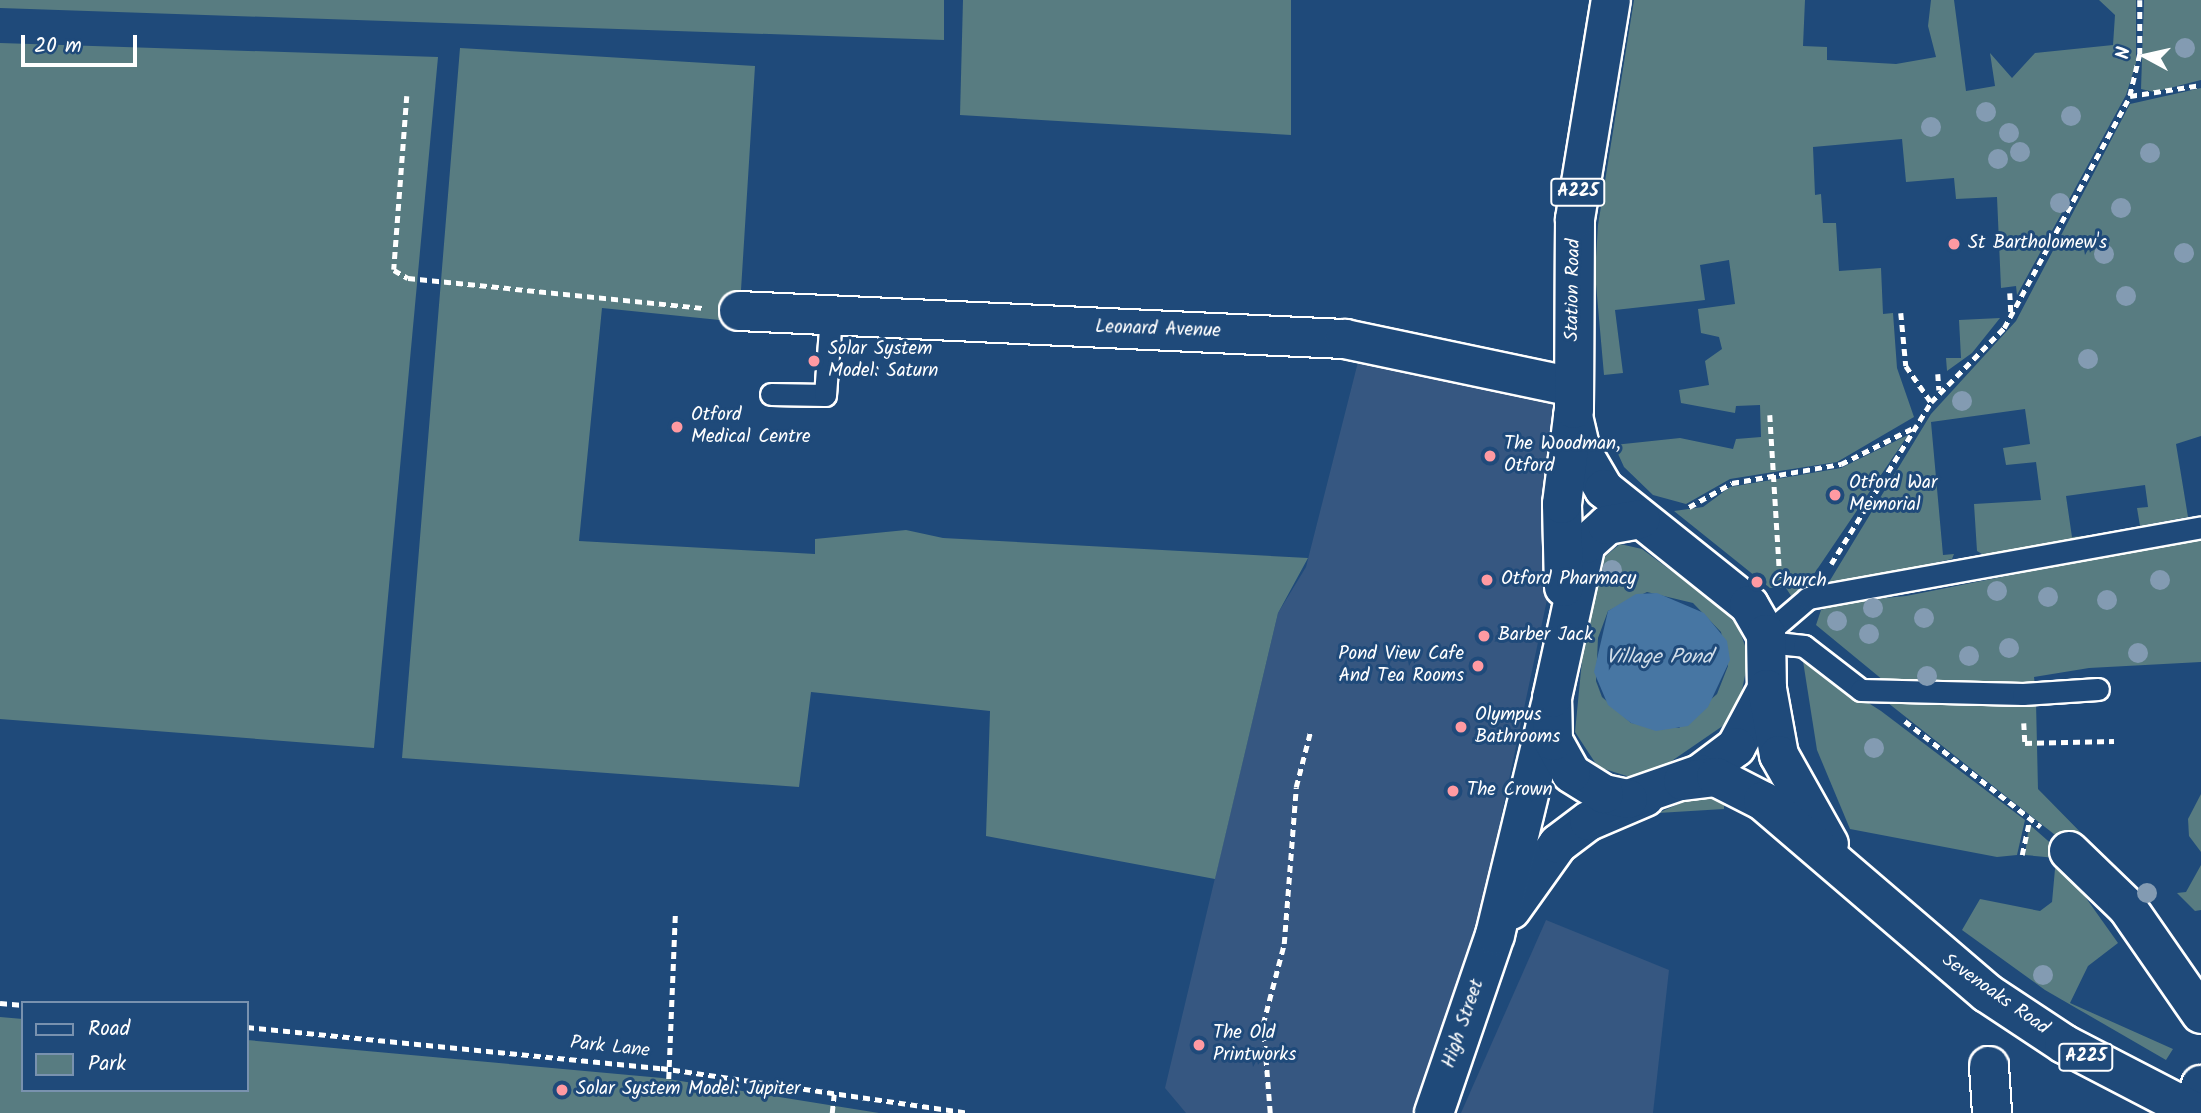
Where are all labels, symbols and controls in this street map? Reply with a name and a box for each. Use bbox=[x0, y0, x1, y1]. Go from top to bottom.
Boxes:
scale bar bbox=[24, 21, 140, 65]
north arrow bbox=[2110, 21, 2180, 91]
text: 20 m bbox=[34, 30, 82, 63]
text: N bbox=[2109, 45, 2140, 61]
road number: A225 bbox=[1550, 177, 1606, 206]
place label: St Bartholomew's bbox=[1968, 233, 2107, 255]
marker: St Bartholomew's bbox=[1946, 236, 1962, 252]
street label: Station Road bbox=[1562, 238, 1586, 342]
street label: Leonard Avenue bbox=[1095, 316, 1221, 344]
place label: Solar System Model: Saturn bbox=[828, 339, 938, 383]
marker: Solar System Model: Saturn bbox=[806, 353, 822, 369]
place label: Otford Medical Centre bbox=[691, 405, 810, 449]
marker: Otford Medical Centre bbox=[669, 419, 685, 435]
place label: The Woodman, Otford bbox=[1504, 434, 1621, 478]
marker: The Woodman, Otford bbox=[1482, 448, 1498, 464]
place label: Otford War Memorial bbox=[1849, 473, 1937, 517]
marker: Otford War Memorial bbox=[1827, 487, 1843, 503]
place label: Otford Pharmacy bbox=[1501, 569, 1636, 591]
place label: Church bbox=[1771, 571, 1827, 593]
marker: Otford Pharmacy bbox=[1479, 572, 1495, 588]
marker: Church bbox=[1749, 574, 1765, 590]
place label: Barber Jack bbox=[1498, 625, 1593, 647]
marker: Barber Jack bbox=[1476, 628, 1492, 644]
place label: Pond View Cafe And Tea Rooms bbox=[1338, 644, 1464, 688]
water label: Village Pond bbox=[1606, 645, 1712, 671]
marker: Pond View Cafe And Tea Rooms bbox=[1470, 658, 1486, 674]
place label: Olympus Bathrooms bbox=[1475, 705, 1560, 749]
marker: Olympus Bathrooms bbox=[1453, 719, 1469, 735]
place label: The Crown bbox=[1467, 780, 1553, 802]
marker: The Crown bbox=[1445, 783, 1461, 799]
street label: Sevenoaks Road bbox=[1937, 950, 2053, 1040]
street label: High Street bbox=[1438, 977, 1490, 1071]
legend bbox=[21, 1001, 248, 1092]
text: Road bbox=[88, 1013, 130, 1046]
place label: The Old Printworks bbox=[1213, 1023, 1296, 1067]
street label: Park Lane bbox=[569, 1032, 651, 1064]
marker: The Old Printworks bbox=[1191, 1037, 1207, 1053]
road number: A225 bbox=[2058, 1042, 2114, 1072]
text: Park bbox=[88, 1048, 126, 1081]
place label: Solar System Model: Jupiter bbox=[576, 1079, 800, 1101]
marker: Solar System Model: Jupiter bbox=[554, 1082, 570, 1098]

